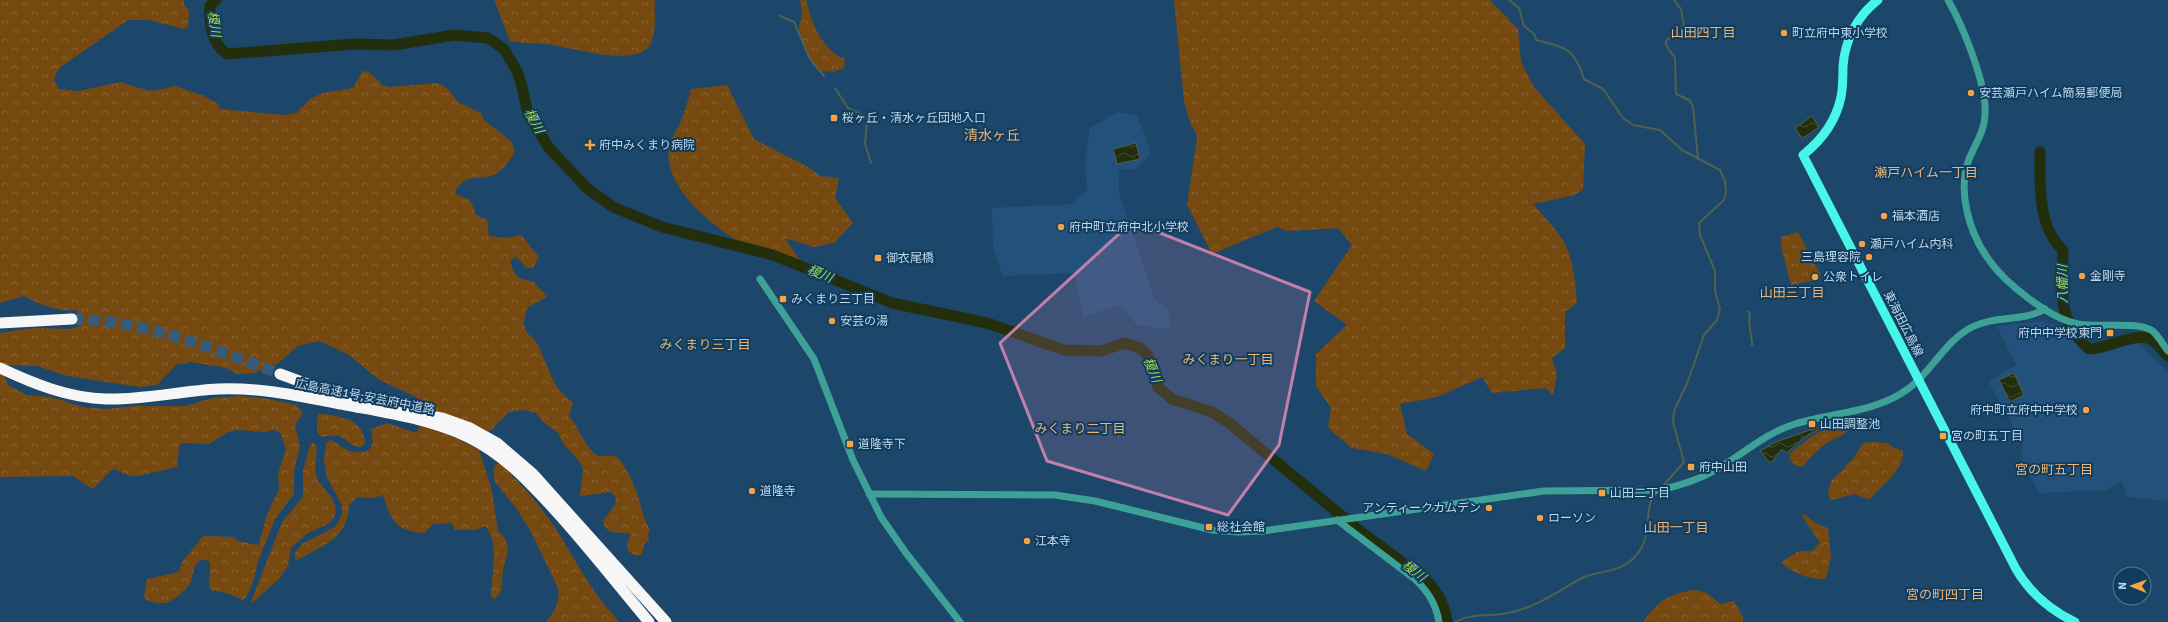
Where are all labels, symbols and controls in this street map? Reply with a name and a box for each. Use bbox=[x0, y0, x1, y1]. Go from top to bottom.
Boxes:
water label: 榎川 bbox=[204, 10, 224, 40]
district label: 山田四丁目 bbox=[1670, 25, 1736, 41]
place label: 町立府中東小学校 bbox=[1792, 26, 1888, 41]
marker: 町立府中東小学校 bbox=[1779, 28, 1789, 38]
place label: 安芸瀬戸ハイム簡易郵便局 bbox=[1979, 86, 2123, 101]
marker: 安芸瀬戸ハイム簡易郵便局 bbox=[1966, 88, 1976, 98]
water label: 榎川 bbox=[521, 106, 548, 138]
place label: 桜ヶ丘・清水ヶ丘団地入口 bbox=[842, 111, 986, 126]
marker: 桜ヶ丘・清水ヶ丘団地入口 bbox=[829, 113, 839, 123]
district label: 清水ヶ丘 bbox=[964, 127, 1020, 144]
place label: 府中みくまり病院 bbox=[599, 138, 695, 153]
marker: 府中みくまり病院 bbox=[584, 139, 596, 151]
district label: 瀬戸ハイム一丁目 bbox=[1874, 165, 1978, 181]
place label: 福本酒店 bbox=[1892, 209, 1940, 224]
marker: 福本酒店 bbox=[1879, 211, 1889, 221]
place label: 府中町立府中北小学校 bbox=[1069, 220, 1189, 235]
marker: 府中町立府中北小学校 bbox=[1056, 222, 1066, 232]
place label: 瀬戸ハイム内科 bbox=[1870, 237, 1954, 252]
marker: 瀬戸ハイム内科 bbox=[1857, 239, 1867, 249]
place label: 三島理容院 bbox=[1801, 250, 1861, 265]
place label: 御衣尾橋 bbox=[886, 251, 934, 266]
marker: 三島理容院 bbox=[1864, 252, 1874, 262]
marker: 御衣尾橋 bbox=[873, 253, 883, 263]
water label: 榎川 bbox=[805, 262, 837, 287]
water label: 八幡川 bbox=[2055, 262, 2071, 304]
place label: 金剛寺 bbox=[2090, 269, 2126, 284]
place label: 公衆トイレ bbox=[1823, 270, 1883, 285]
marker: 金剛寺 bbox=[2077, 271, 2087, 281]
marker: 公衆トイレ bbox=[1810, 272, 1820, 282]
district label: 山田三丁目 bbox=[1759, 285, 1825, 301]
street label: 東海田広島線 bbox=[1880, 289, 1926, 359]
place label: みくまり三丁目 bbox=[791, 292, 875, 307]
marker: みくまり三丁目 bbox=[778, 294, 788, 304]
place label: 安芸の湯 bbox=[840, 314, 888, 329]
marker: 安芸の湯 bbox=[827, 316, 837, 326]
place label: 府中中学校東門 bbox=[2018, 326, 2102, 341]
marker: 府中中学校東門 bbox=[2105, 328, 2115, 338]
district label: みくまり三丁目 bbox=[659, 337, 751, 353]
district label: みくまり一丁目 bbox=[1182, 352, 1274, 368]
water label: 榎川 bbox=[1140, 355, 1165, 387]
street label: 広島高速1号;安芸府中道路 bbox=[294, 376, 436, 418]
place label: 府中町立府中中学校 bbox=[1970, 403, 2078, 418]
marker: 府中町立府中中学校 bbox=[2081, 405, 2091, 415]
place label: 山田調整池 bbox=[1820, 417, 1880, 432]
marker: 山田調整池 bbox=[1807, 419, 1817, 429]
district label: みくまり二丁目 bbox=[1034, 421, 1126, 437]
place label: 宮の町五丁目 bbox=[1951, 429, 2023, 444]
marker: 宮の町五丁目 bbox=[1938, 431, 1948, 441]
place label: 道隆寺下 bbox=[858, 437, 906, 452]
marker: 道隆寺下 bbox=[845, 439, 855, 449]
place label: 府中山田 bbox=[1699, 460, 1747, 475]
marker: 府中山田 bbox=[1686, 462, 1696, 472]
district label: 宮の町五丁目 bbox=[2015, 462, 2093, 478]
place label: 道隆寺 bbox=[760, 484, 796, 499]
marker: 道隆寺 bbox=[747, 486, 757, 496]
place label: 山田二丁目 bbox=[1610, 486, 1670, 501]
marker: 山田二丁目 bbox=[1597, 488, 1607, 498]
place label: アンティークカムデン bbox=[1362, 501, 1481, 516]
marker: アンティークカムデン bbox=[1484, 503, 1494, 513]
place label: ローソン bbox=[1548, 511, 1596, 526]
marker: ローソン bbox=[1535, 513, 1545, 523]
place label: 総社会館 bbox=[1217, 520, 1265, 535]
district label: 山田一丁目 bbox=[1643, 520, 1709, 536]
marker: 総社会館 bbox=[1204, 522, 1214, 532]
place label: 江本寺 bbox=[1035, 534, 1071, 549]
marker: 江本寺 bbox=[1022, 536, 1032, 546]
water label: 榎川 bbox=[1399, 557, 1431, 587]
north arrow bbox=[2112, 566, 2152, 606]
text: N bbox=[2116, 582, 2129, 590]
district label: 宮の町四丁目 bbox=[1906, 587, 1984, 603]

